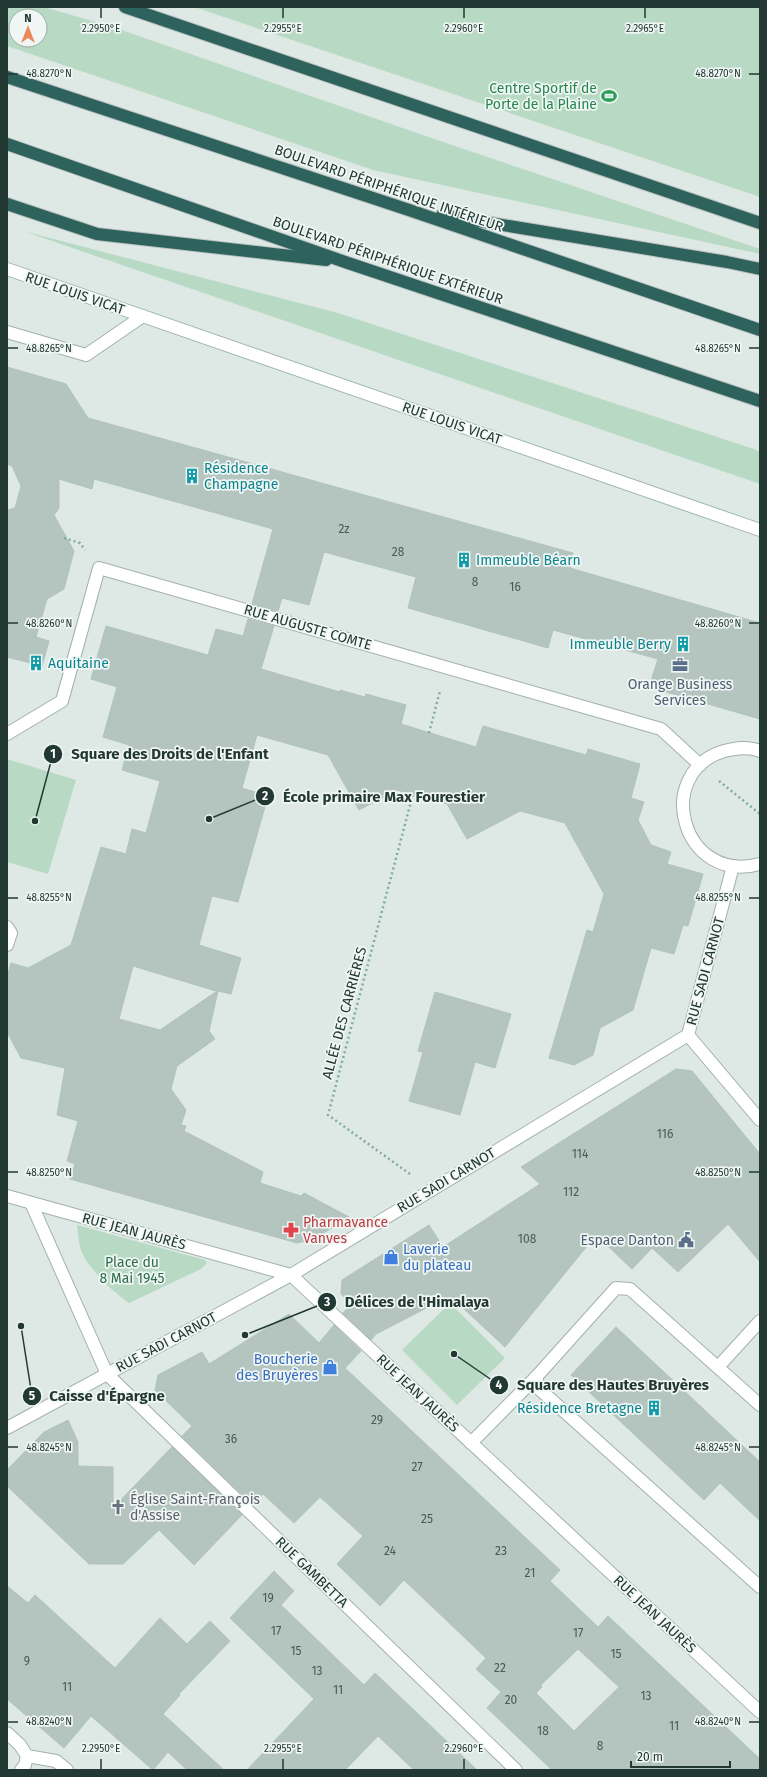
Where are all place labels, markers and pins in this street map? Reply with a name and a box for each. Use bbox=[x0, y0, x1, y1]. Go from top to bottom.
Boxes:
place label: Centre Sportif de Porte de la Plaine bbox=[485, 80, 597, 113]
sports icon: Centre Sportif de Porte de la Plaine bbox=[600, 87, 618, 105]
place label: Résidence Champagne bbox=[204, 460, 278, 493]
building icon: Résidence Champagne bbox=[183, 467, 201, 485]
building icon: Immeuble Béarn bbox=[455, 551, 473, 569]
place label: Immeuble Béarn bbox=[476, 552, 581, 569]
building icon: Immeuble Berry bbox=[674, 635, 692, 653]
place label: Immeuble Berry bbox=[570, 636, 671, 653]
building icon: Aquitaine bbox=[27, 654, 45, 672]
place label: Aquitaine bbox=[48, 655, 109, 672]
office icon: Orange Business Services bbox=[671, 656, 689, 674]
place label: Orange Business Services bbox=[628, 676, 733, 709]
callout: Square des Droits de l'Enfant bbox=[43, 740, 277, 767]
callout: École primaire Max Fourestier bbox=[255, 783, 493, 810]
place label: Pharmavance Vanves bbox=[303, 1214, 388, 1247]
pharmacy icon: Pharmavance Vanves bbox=[282, 1221, 300, 1239]
public building icon: Espace Danton bbox=[677, 1231, 695, 1249]
place label: Espace Danton bbox=[581, 1232, 674, 1249]
place label: Laverie du plateau bbox=[403, 1241, 471, 1274]
shop icon: Laverie du plateau bbox=[382, 1248, 400, 1266]
callout: Délices de l'Himalaya bbox=[317, 1289, 497, 1316]
place label: Boucherie des Bruyères bbox=[236, 1351, 318, 1384]
shop icon: Boucherie des Bruyères bbox=[321, 1358, 339, 1376]
callout: Square des Hautes Bruyères bbox=[489, 1372, 718, 1399]
callout: Caisse d'Épargne bbox=[22, 1382, 173, 1409]
building icon: Résidence Bretagne bbox=[645, 1399, 663, 1417]
place label: Résidence Bretagne bbox=[517, 1400, 642, 1417]
place label: Église Saint-François d'Assise bbox=[130, 1490, 261, 1524]
church icon: Église Saint-François d'Assise bbox=[109, 1498, 127, 1516]

